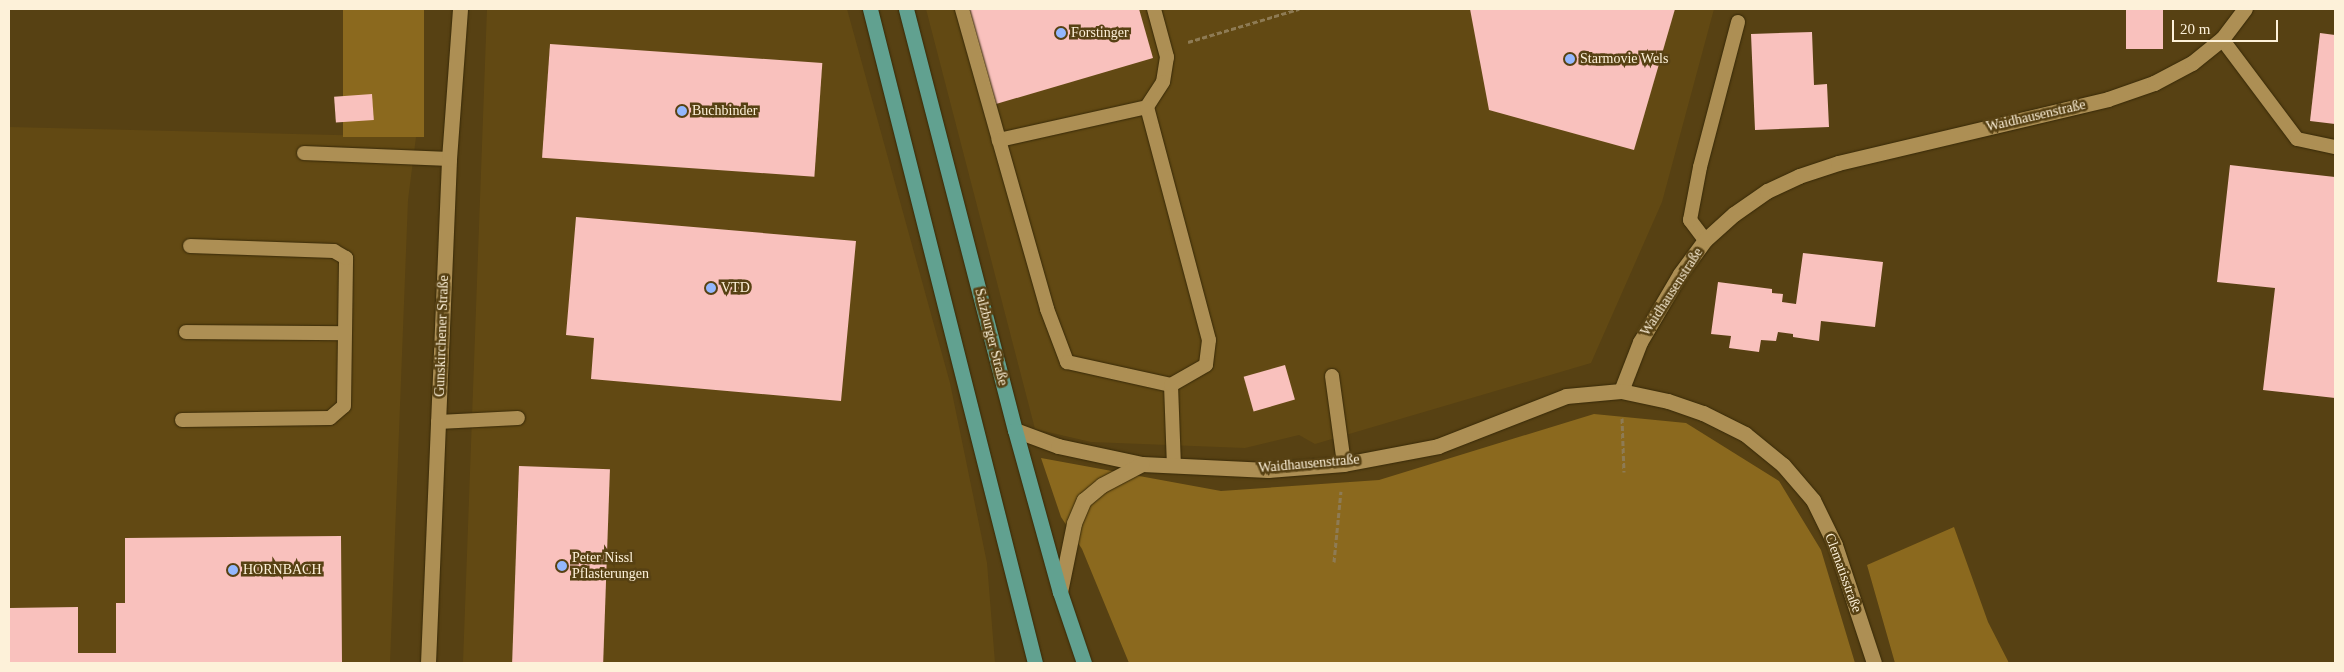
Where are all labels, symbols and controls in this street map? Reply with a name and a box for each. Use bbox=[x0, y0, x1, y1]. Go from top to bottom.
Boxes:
scale bar bbox=[2174, 10, 2280, 42]
text: 20 m bbox=[2180, 21, 2210, 37]
place label: Forstinger bbox=[1071, 25, 1129, 41]
marker: Forstinger bbox=[1055, 27, 1067, 39]
place label: Starmovie Wels bbox=[1580, 51, 1669, 67]
marker: Starmovie Wels bbox=[1564, 53, 1576, 65]
street label: Waidhausenstraße bbox=[1985, 96, 2087, 136]
place label: Buchbinder bbox=[692, 103, 757, 119]
marker: Buchbinder bbox=[676, 105, 688, 117]
street label: Waidhausenstraße bbox=[1637, 245, 1707, 339]
street label: Gunskirchener Straße bbox=[431, 275, 453, 397]
place label: VTD bbox=[721, 280, 750, 296]
marker: VTD bbox=[705, 282, 717, 294]
street label: Salzburger Straße bbox=[971, 287, 1011, 387]
street label: Waidhausenstraße bbox=[1258, 451, 1360, 477]
street label: Clematisstraße bbox=[1821, 531, 1865, 615]
place label: Peter Nissl Pflasterungen bbox=[572, 550, 649, 582]
marker: Peter Nissl Pflasterungen bbox=[556, 560, 568, 572]
place label: HORNBACH bbox=[243, 562, 322, 578]
marker: HORNBACH bbox=[227, 564, 239, 576]

